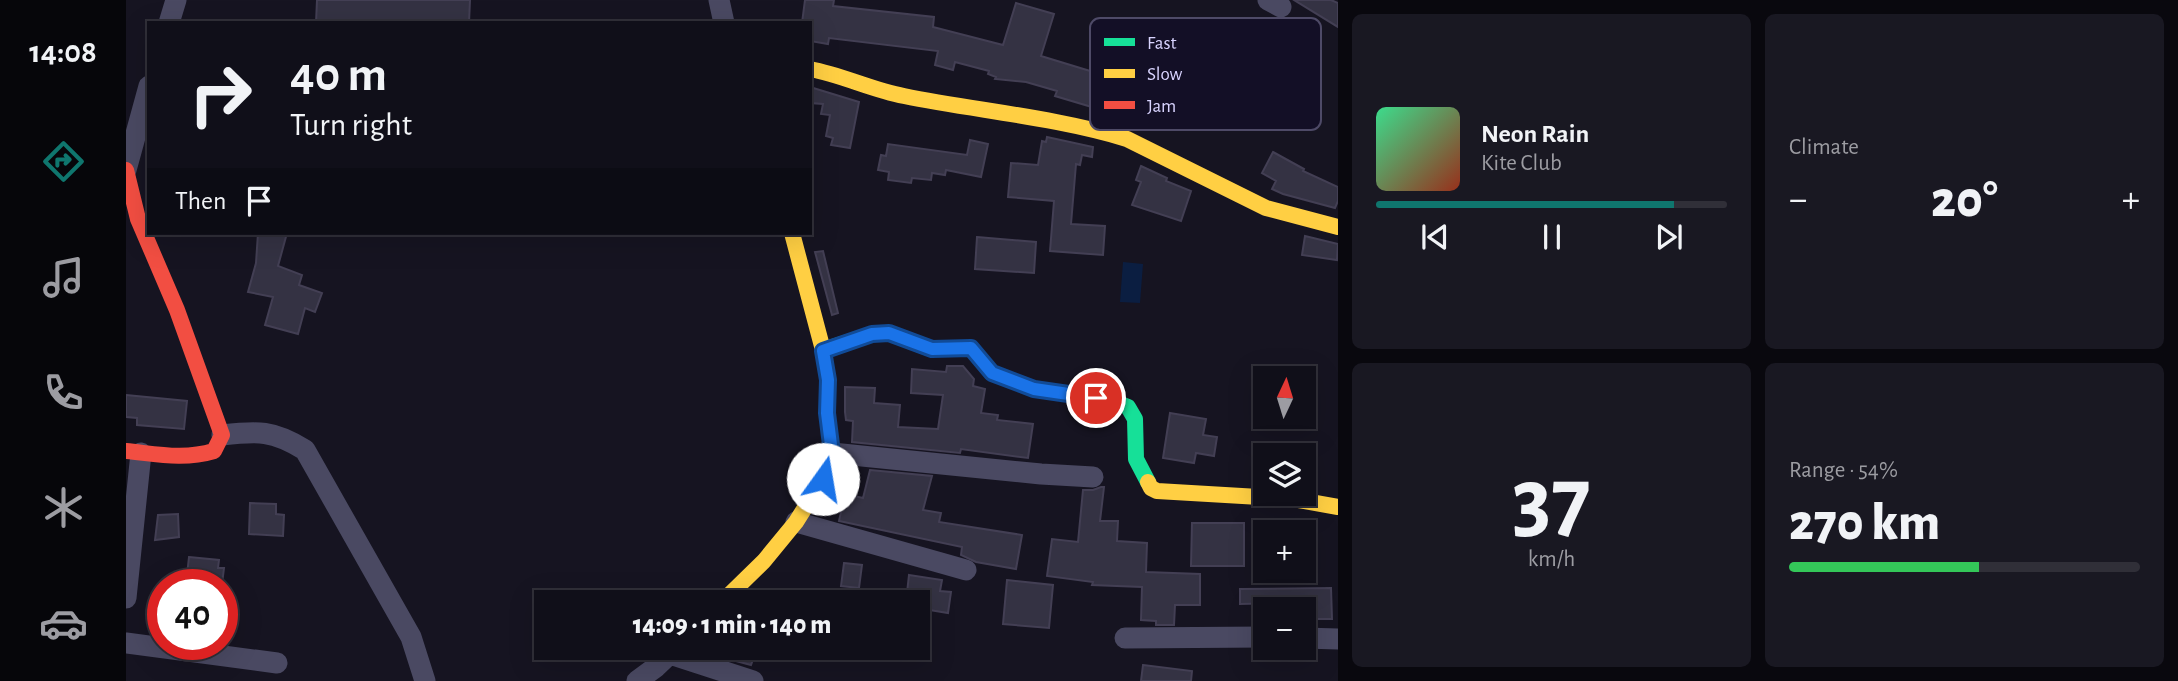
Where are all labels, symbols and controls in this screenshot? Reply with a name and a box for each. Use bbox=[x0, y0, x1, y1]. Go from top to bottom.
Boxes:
legend bbox=[1090, 18, 1321, 130]
text: Fast bbox=[1147, 34, 1177, 53]
text: 14:08 bbox=[29, 36, 97, 68]
icon: right bbox=[175, 49, 266, 140]
text: 40 m bbox=[290, 51, 387, 100]
text: Slow bbox=[1147, 65, 1183, 84]
text: Jam bbox=[1147, 97, 1176, 116]
text: Turn right bbox=[290, 109, 412, 141]
text: Neon Rain bbox=[1481, 121, 1589, 147]
text: Climate bbox=[1789, 136, 1859, 159]
icon: directions bbox=[39, 137, 88, 186]
text: Kite Club bbox=[1481, 152, 1562, 175]
text: 20° bbox=[1931, 174, 1998, 226]
text: − bbox=[1789, 181, 1807, 219]
text: + bbox=[2122, 181, 2140, 219]
icon: arrive bbox=[240, 182, 278, 220]
text: Then bbox=[175, 188, 226, 214]
icon: previous bbox=[1416, 218, 1454, 256]
icon: pause bbox=[1533, 218, 1571, 256]
icon: next bbox=[1650, 218, 1688, 256]
icon: music bbox=[39, 253, 88, 302]
north arrow bbox=[1253, 366, 1316, 429]
map controls bbox=[1253, 366, 1316, 660]
icon: phone bbox=[39, 368, 88, 417]
pin bbox=[1066, 368, 1126, 428]
icon: arrive bbox=[1077, 379, 1115, 417]
position arrow bbox=[786, 442, 860, 516]
button: layers bbox=[1253, 443, 1316, 506]
text: 37 bbox=[1512, 455, 1591, 546]
text: Range · 54% bbox=[1789, 459, 1898, 482]
icon: climate bbox=[39, 483, 88, 532]
text: 270 km bbox=[1789, 497, 1940, 549]
button: + bbox=[1253, 520, 1316, 583]
text: km/h bbox=[1528, 548, 1575, 571]
speed limit sign: 40 bbox=[147, 569, 238, 660]
button: − bbox=[1253, 597, 1316, 660]
icon: car bbox=[39, 599, 88, 648]
text: 14:09 · 1 min · 140 m bbox=[633, 612, 831, 638]

